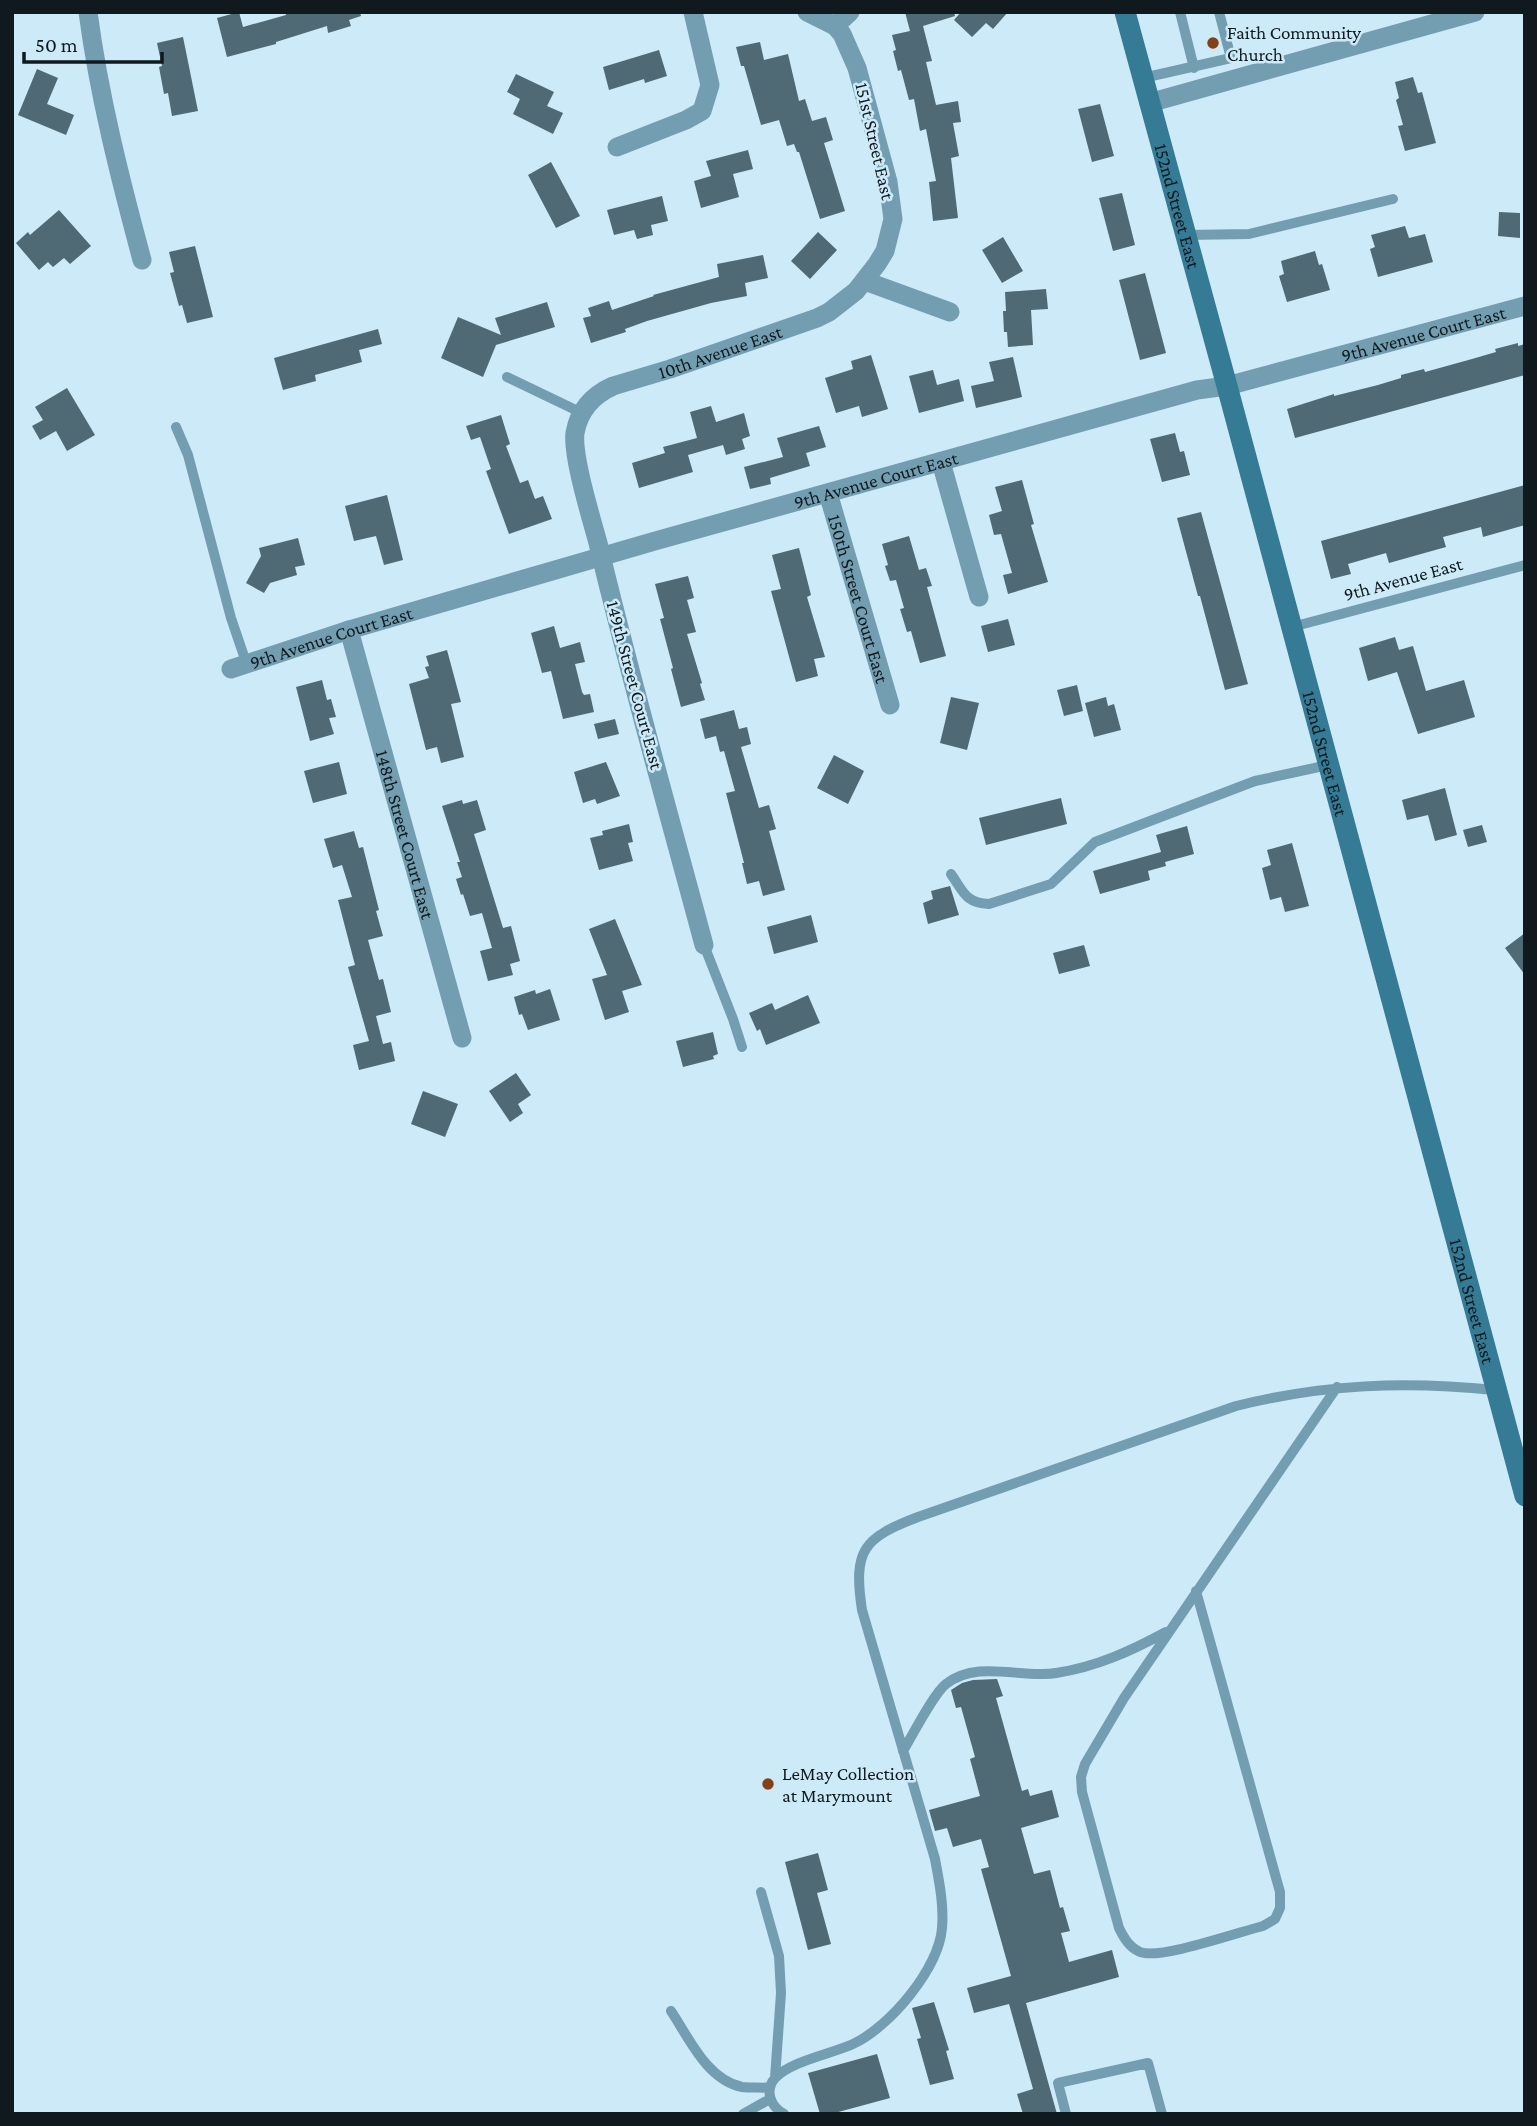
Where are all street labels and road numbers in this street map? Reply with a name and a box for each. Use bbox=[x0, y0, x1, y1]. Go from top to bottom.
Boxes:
street label: 151st Street East bbox=[851, 80, 899, 202]
street label: 152nd Street East bbox=[1151, 141, 1205, 271]
street label: 9th Avenue Court East bbox=[1339, 301, 1508, 365]
street label: 10th Avenue East bbox=[656, 320, 785, 382]
street label: 9th Avenue Court East bbox=[791, 446, 961, 512]
street label: 150th Street Court East bbox=[824, 512, 894, 686]
street label: 9th Avenue East bbox=[1341, 553, 1465, 605]
street label: 149th Street Court East bbox=[602, 598, 668, 772]
street label: 9th Avenue Court East bbox=[247, 601, 415, 673]
street label: 152nd Street East bbox=[1299, 688, 1353, 819]
street label: 148th Street Court East bbox=[372, 747, 439, 922]
street label: 152nd Street East bbox=[1446, 1236, 1500, 1366]

